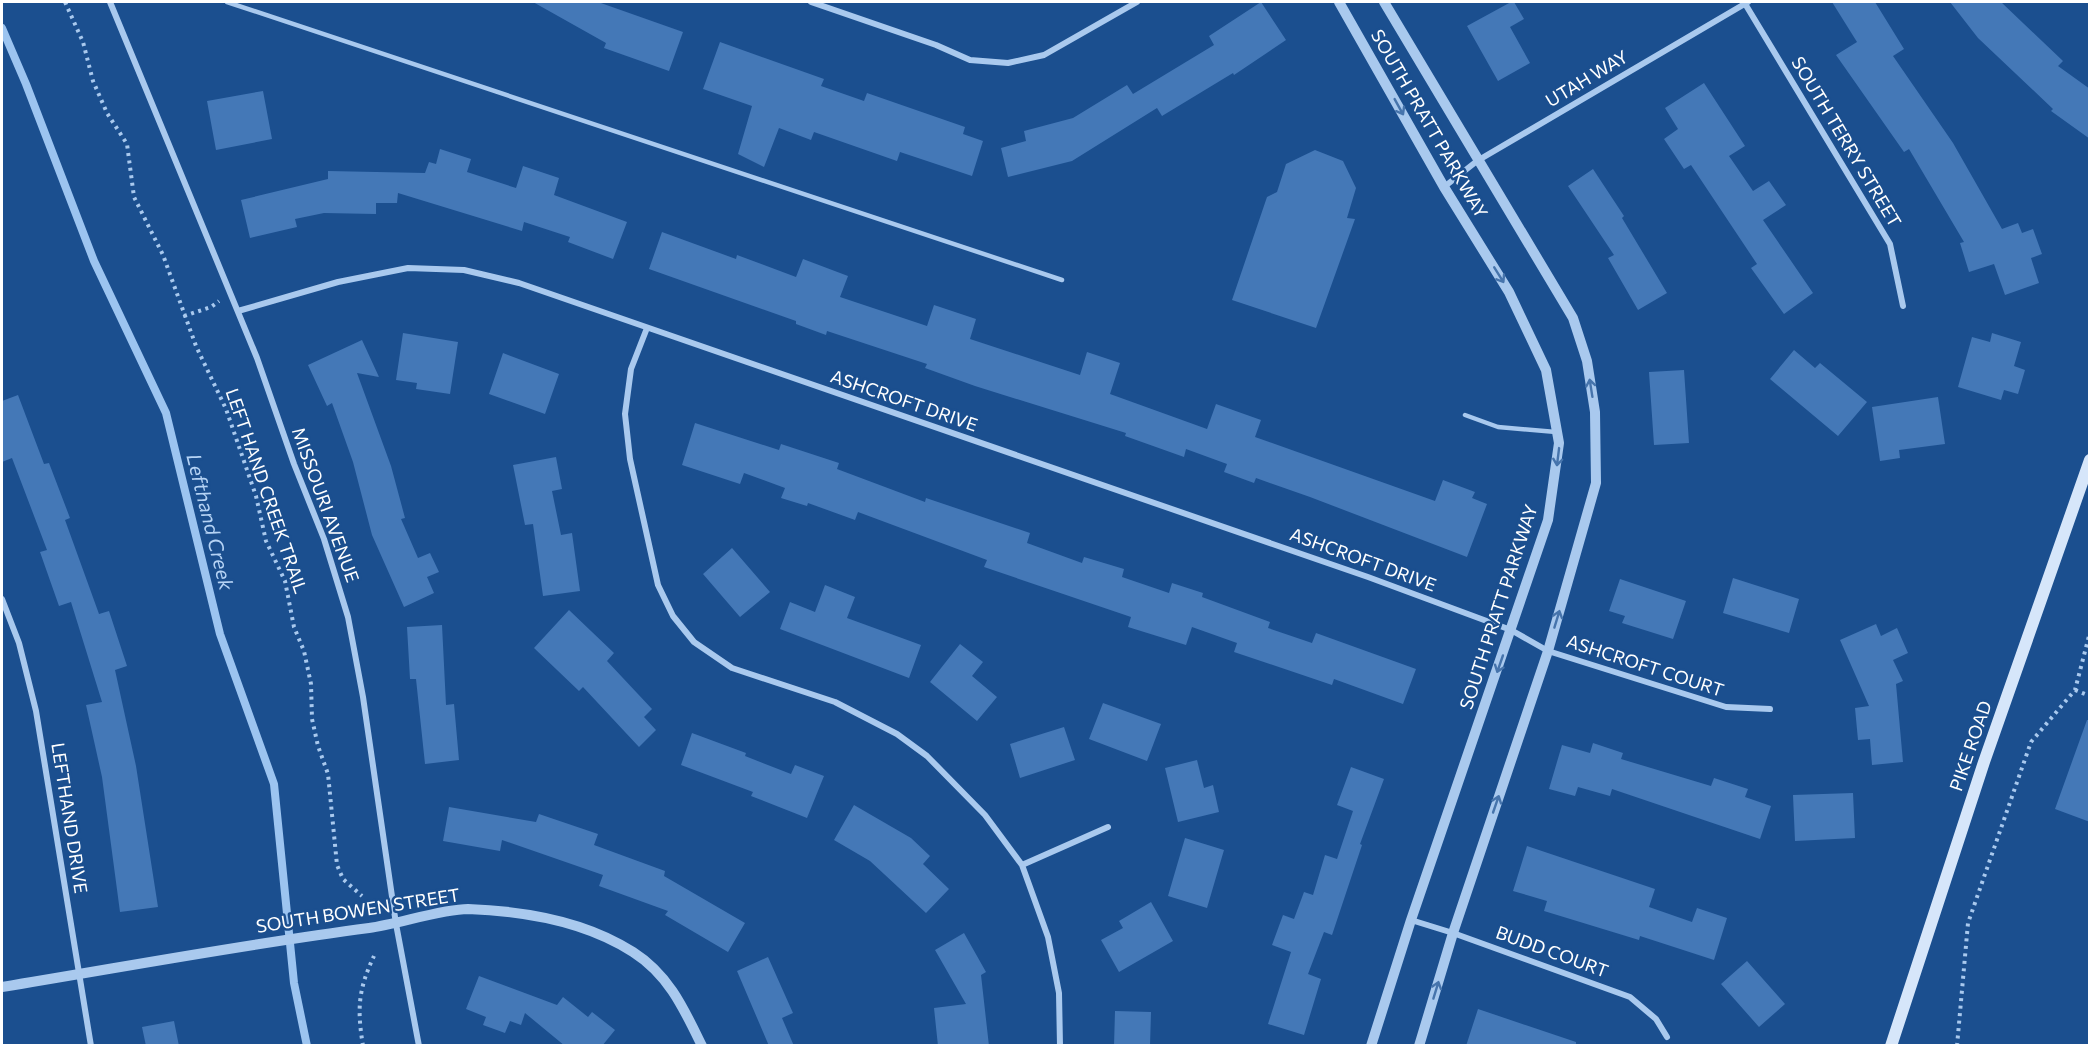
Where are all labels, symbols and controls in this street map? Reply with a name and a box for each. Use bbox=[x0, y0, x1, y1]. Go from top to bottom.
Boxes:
street label: SOUTH PRATT PARKWAY bbox=[1367, 25, 1493, 222]
street label: UTAH WAY bbox=[1541, 45, 1632, 111]
street label: SOUTH TERRY STREET bbox=[1787, 52, 1906, 231]
one-way arrow bbox=[1393, 98, 1405, 115]
one-way arrow bbox=[1492, 266, 1505, 283]
street label: ASHCROFT DRIVE bbox=[828, 365, 981, 436]
one-way arrow bbox=[1586, 379, 1597, 398]
street label: LEFT HAND CREEK TRAIL bbox=[222, 385, 312, 596]
street label: MISSOURI AVENUE bbox=[288, 424, 364, 585]
one-way arrow bbox=[1552, 447, 1563, 466]
water label: Lefthand Creek bbox=[182, 451, 240, 594]
street label: SOUTH PRATT PARKWAY bbox=[1455, 501, 1542, 712]
street label: ASHCROFT DRIVE bbox=[1287, 522, 1439, 596]
one-way arrow bbox=[1552, 610, 1563, 629]
street label: ASHCROFT COURT bbox=[1564, 629, 1727, 701]
one-way arrow bbox=[1493, 655, 1504, 673]
street label: PIKE ROAD bbox=[1944, 698, 1996, 794]
street label: LEFTHAND DRIVE bbox=[47, 741, 93, 895]
one-way arrow bbox=[1492, 795, 1503, 814]
street label: SOUTH BOWEN STREET bbox=[255, 883, 461, 937]
street label: BUDD COURT bbox=[1493, 921, 1612, 982]
one-way arrow bbox=[1431, 980, 1442, 999]

